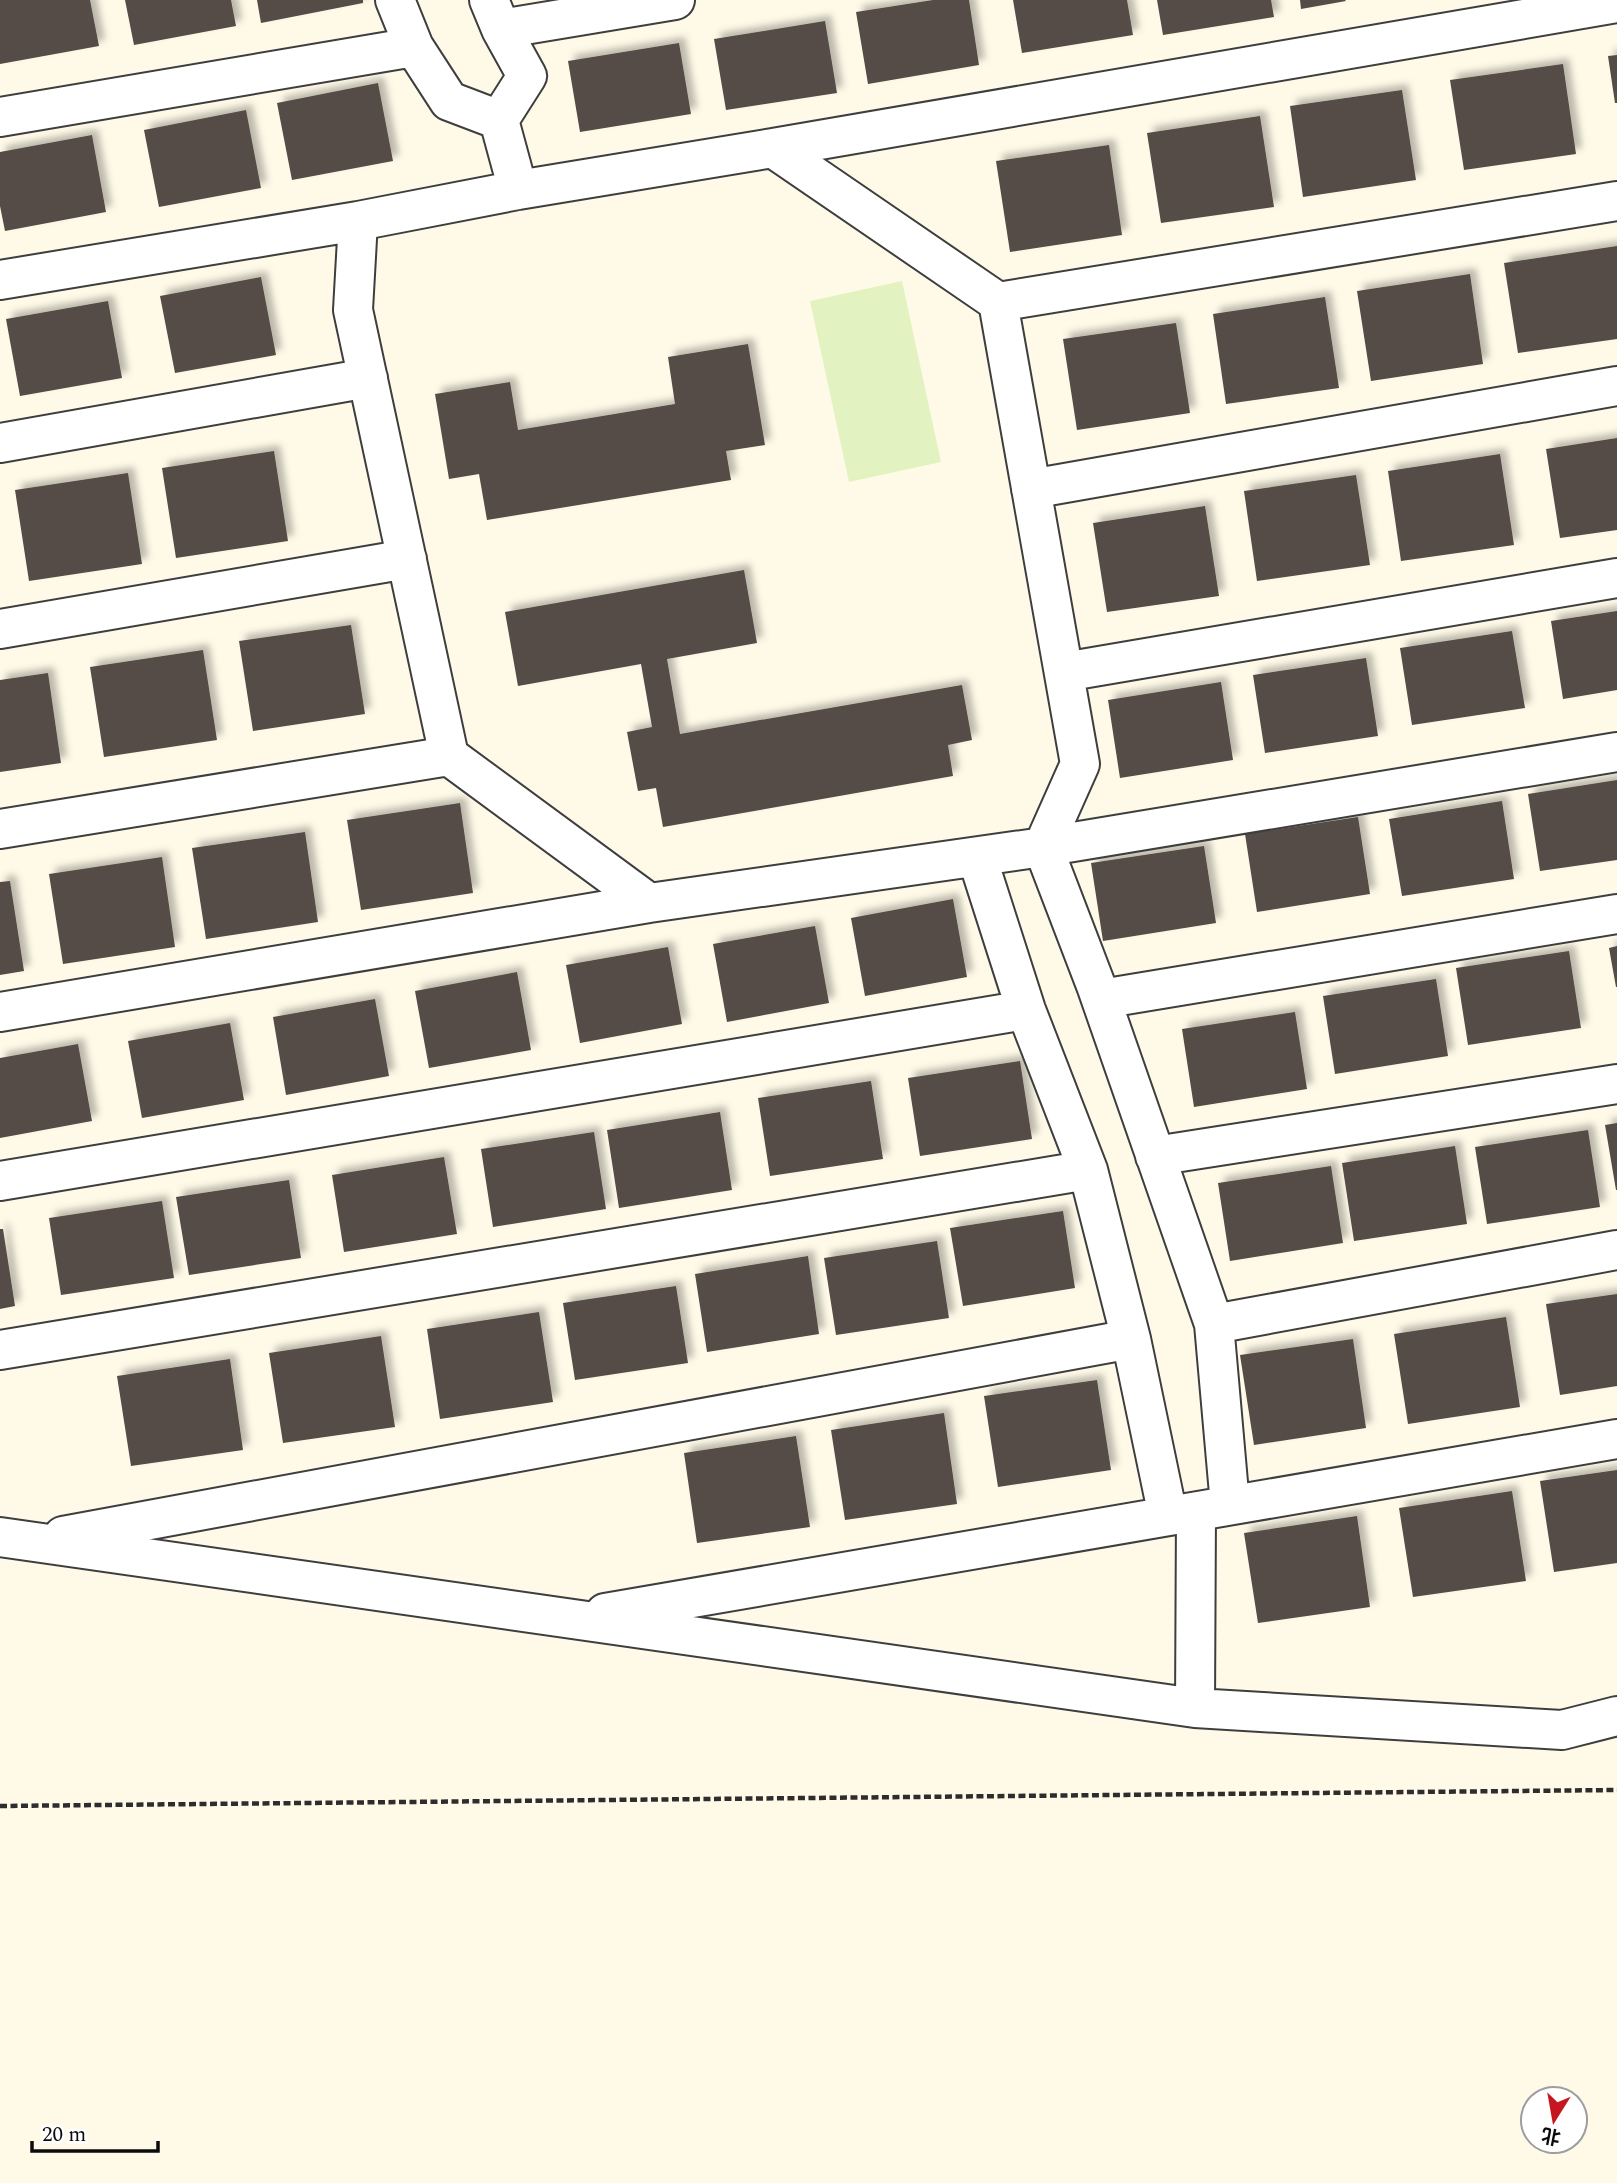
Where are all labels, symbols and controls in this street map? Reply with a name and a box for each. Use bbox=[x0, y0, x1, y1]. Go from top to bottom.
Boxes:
north arrow bbox=[1519, 2085, 1589, 2155]
scale bar bbox=[32, 2110, 158, 2154]
text: 20 m bbox=[42, 2119, 86, 2151]
text: 北 bbox=[1539, 2119, 1563, 2151]

